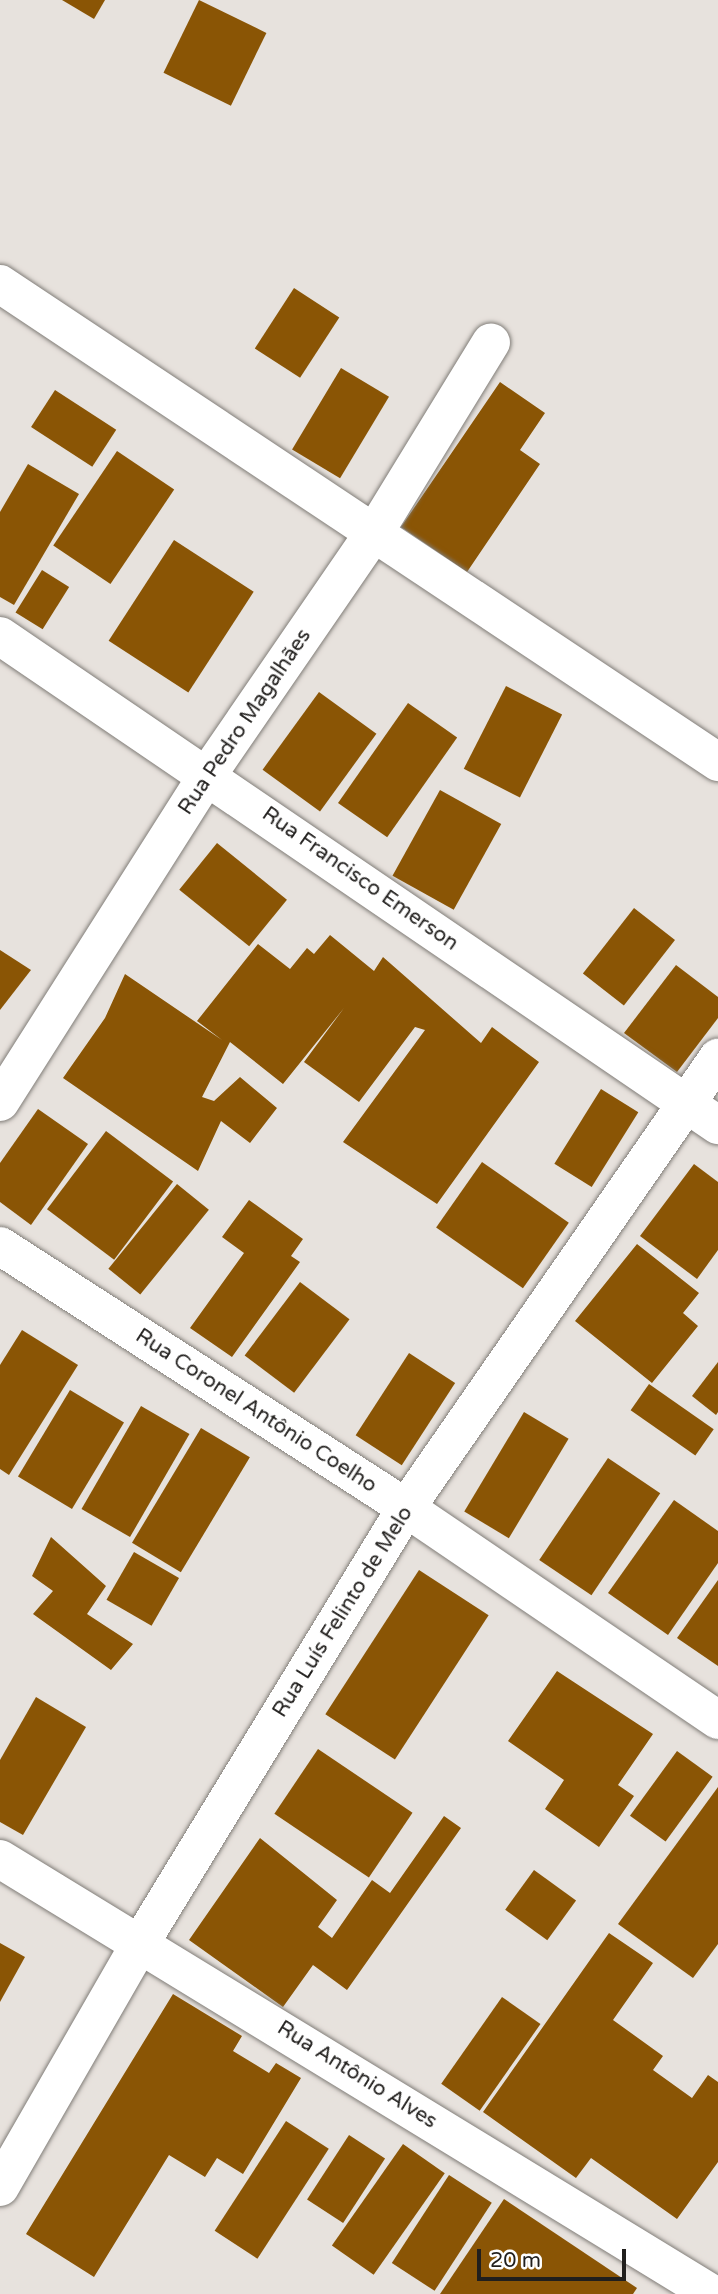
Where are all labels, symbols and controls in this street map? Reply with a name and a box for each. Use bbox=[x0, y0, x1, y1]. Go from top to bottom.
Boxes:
street label: Rua Pedro Magalhães bbox=[173, 624, 317, 820]
street label: Rua Francisco Emerson bbox=[257, 802, 463, 956]
street label: Rua Coronel Antônio Coelho bbox=[131, 1323, 381, 1499]
street label: Rua Luís Felinto de Melo bbox=[268, 1502, 418, 1722]
street label: Rua Antônio Alves bbox=[272, 2016, 442, 2134]
scale bar bbox=[480, 2234, 629, 2278]
text: 20 m bbox=[490, 2248, 541, 2273]

